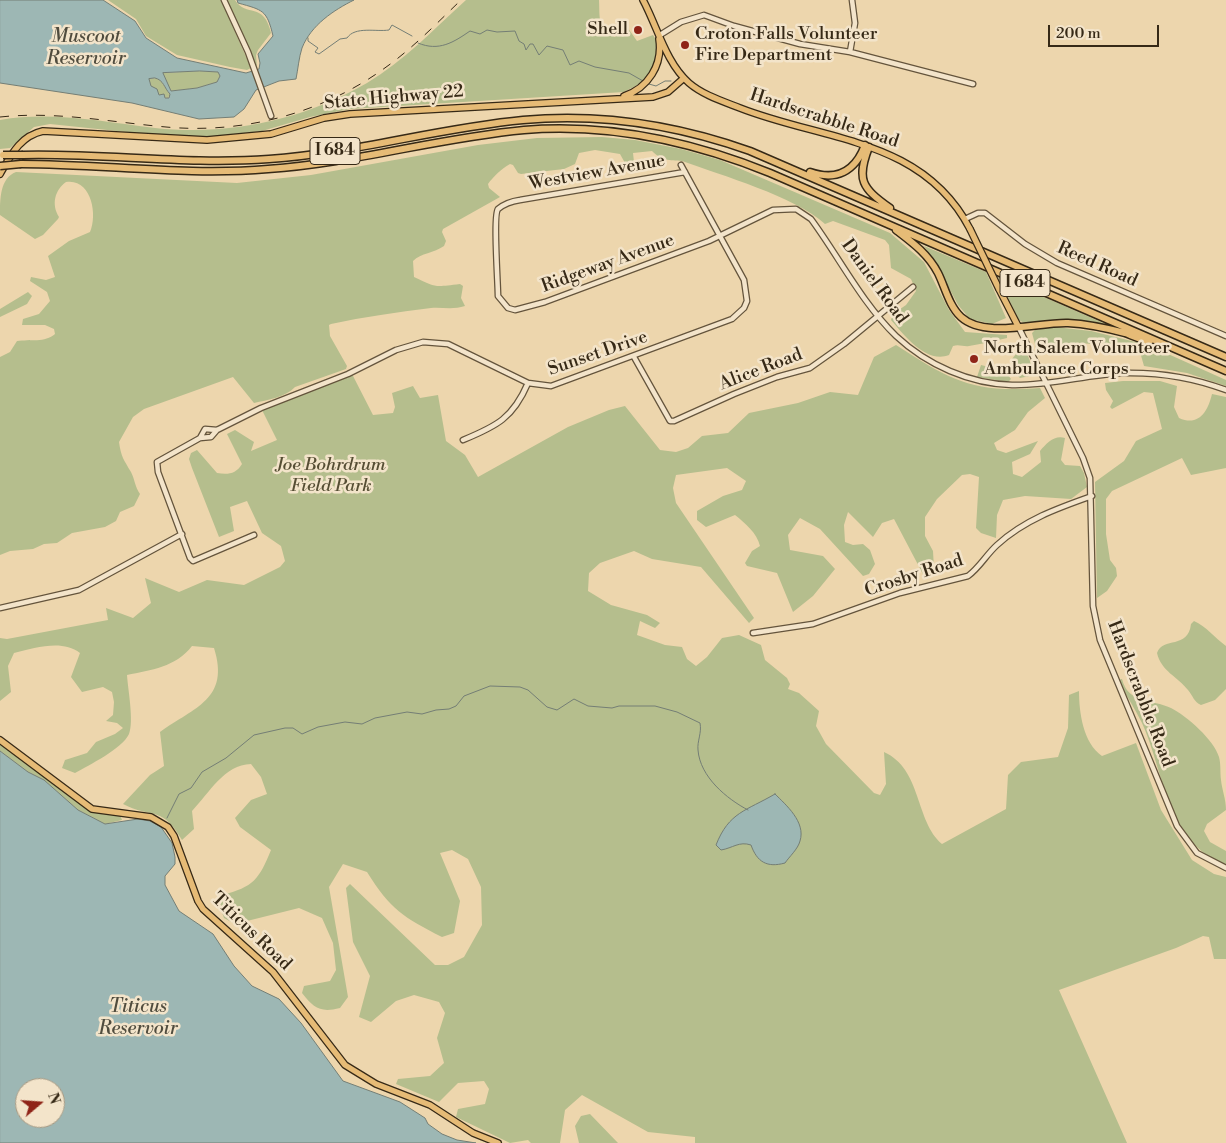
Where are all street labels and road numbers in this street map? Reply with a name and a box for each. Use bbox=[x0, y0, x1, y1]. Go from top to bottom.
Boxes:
street label: State Highway 22 bbox=[323, 81, 465, 115]
street label: Hardscrabble Road bbox=[747, 85, 901, 153]
road number: I 684 bbox=[310, 138, 360, 164]
street label: Westview Avenue bbox=[527, 150, 667, 196]
street label: Ridgeway Avenue bbox=[539, 230, 677, 298]
street label: Daniel Road bbox=[836, 235, 912, 329]
street label: Reed Road bbox=[1053, 238, 1141, 292]
road number: I 684 bbox=[1000, 270, 1050, 296]
street label: Sunset Drive bbox=[545, 327, 651, 381]
street label: Alice Road bbox=[716, 344, 806, 396]
street label: Crosby Road bbox=[862, 550, 966, 602]
street label: Hardscrabble Road bbox=[1102, 618, 1178, 770]
street label: Titicus Road bbox=[206, 888, 296, 976]

